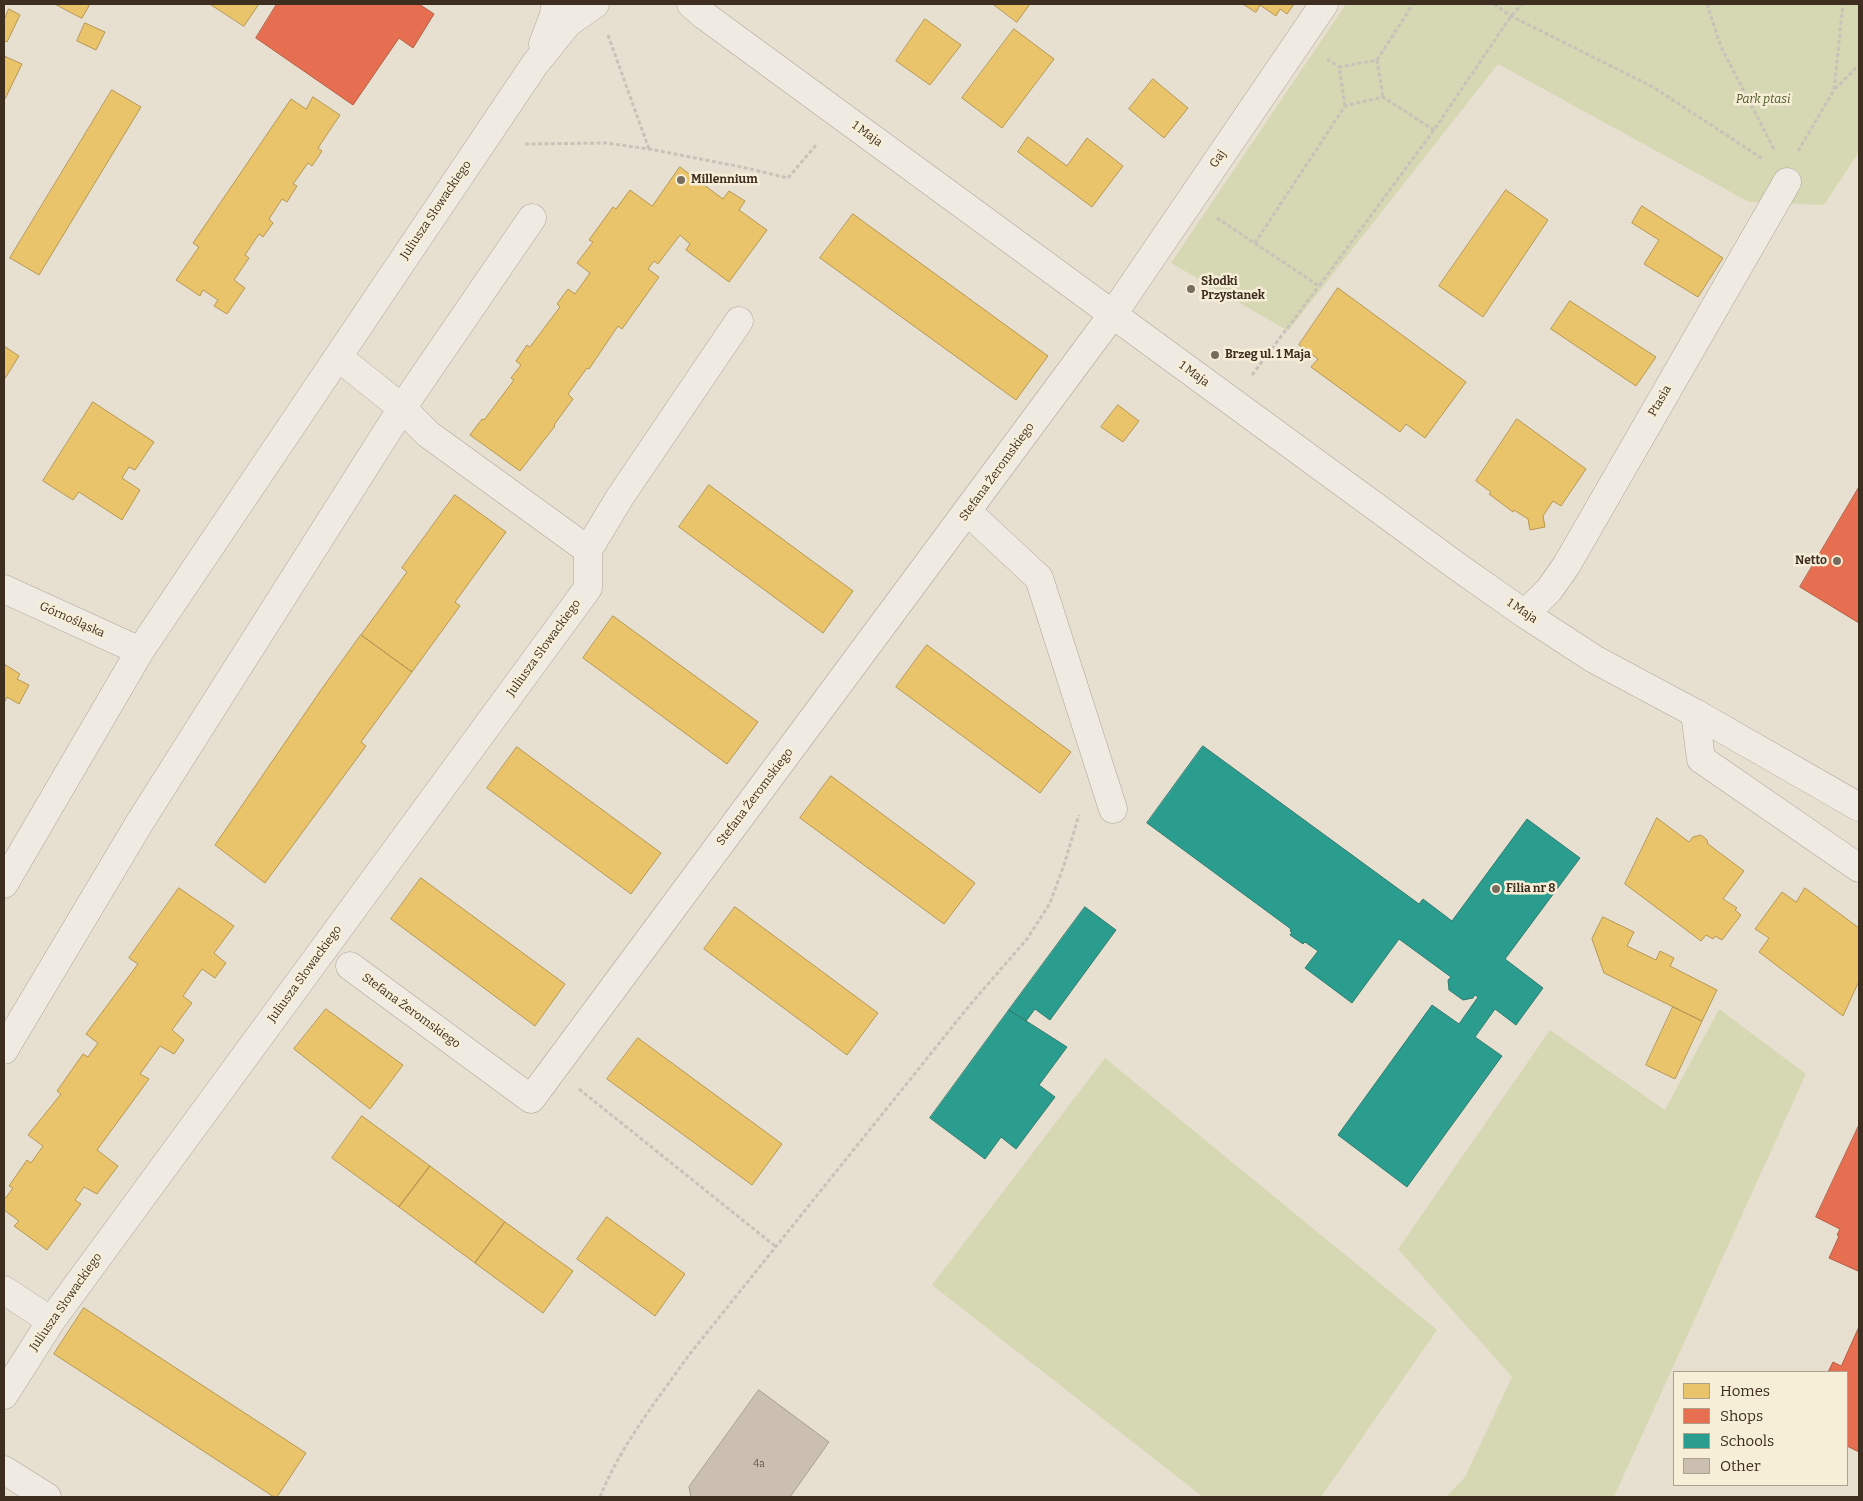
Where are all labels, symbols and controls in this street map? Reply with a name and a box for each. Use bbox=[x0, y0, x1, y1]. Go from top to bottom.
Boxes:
park label: Park ptasi bbox=[1736, 93, 1790, 107]
street label: 1 Maja bbox=[849, 118, 885, 150]
street label: Gaj bbox=[1207, 147, 1229, 171]
street label: Juliusza Słowackiego bbox=[398, 158, 474, 262]
place label: Millennium bbox=[691, 173, 758, 187]
marker: Millennium bbox=[675, 174, 687, 186]
place label: Słodki Przystanek bbox=[1201, 275, 1265, 303]
marker: Słodki Przystanek bbox=[1185, 283, 1197, 295]
place label: Brzeg ul. 1 Maja bbox=[1225, 348, 1311, 362]
marker: Brzeg ul. 1 Maja bbox=[1209, 349, 1221, 361]
street label: 1 Maja bbox=[1176, 358, 1212, 390]
street label: Ptasia bbox=[1645, 383, 1675, 419]
street label: Stefana Żeromskiego bbox=[956, 420, 1038, 524]
place label: Netto bbox=[1795, 554, 1827, 568]
marker: Netto bbox=[1831, 555, 1843, 567]
street label: 1 Maja bbox=[1504, 595, 1540, 627]
street label: Juliusza Słowackiego bbox=[504, 597, 584, 699]
street label: Górnośląska bbox=[37, 599, 107, 641]
street label: Stefana Żeromskiego bbox=[714, 745, 796, 849]
place label: Filia nr 8 bbox=[1506, 882, 1556, 896]
marker: Filia nr 8 bbox=[1490, 883, 1502, 895]
street label: Juliusza Słowackiego bbox=[265, 923, 345, 1025]
street label: Stefana Żeromskiego bbox=[359, 970, 463, 1052]
street label: Juliusza Słowackiego bbox=[27, 1250, 105, 1354]
legend bbox=[1673, 1371, 1848, 1486]
text: Homes bbox=[1720, 1382, 1770, 1400]
text: Shops bbox=[1720, 1407, 1763, 1425]
text: Schools bbox=[1720, 1432, 1774, 1450]
text: Other bbox=[1720, 1457, 1761, 1475]
house number: 4a bbox=[753, 1458, 765, 1470]

